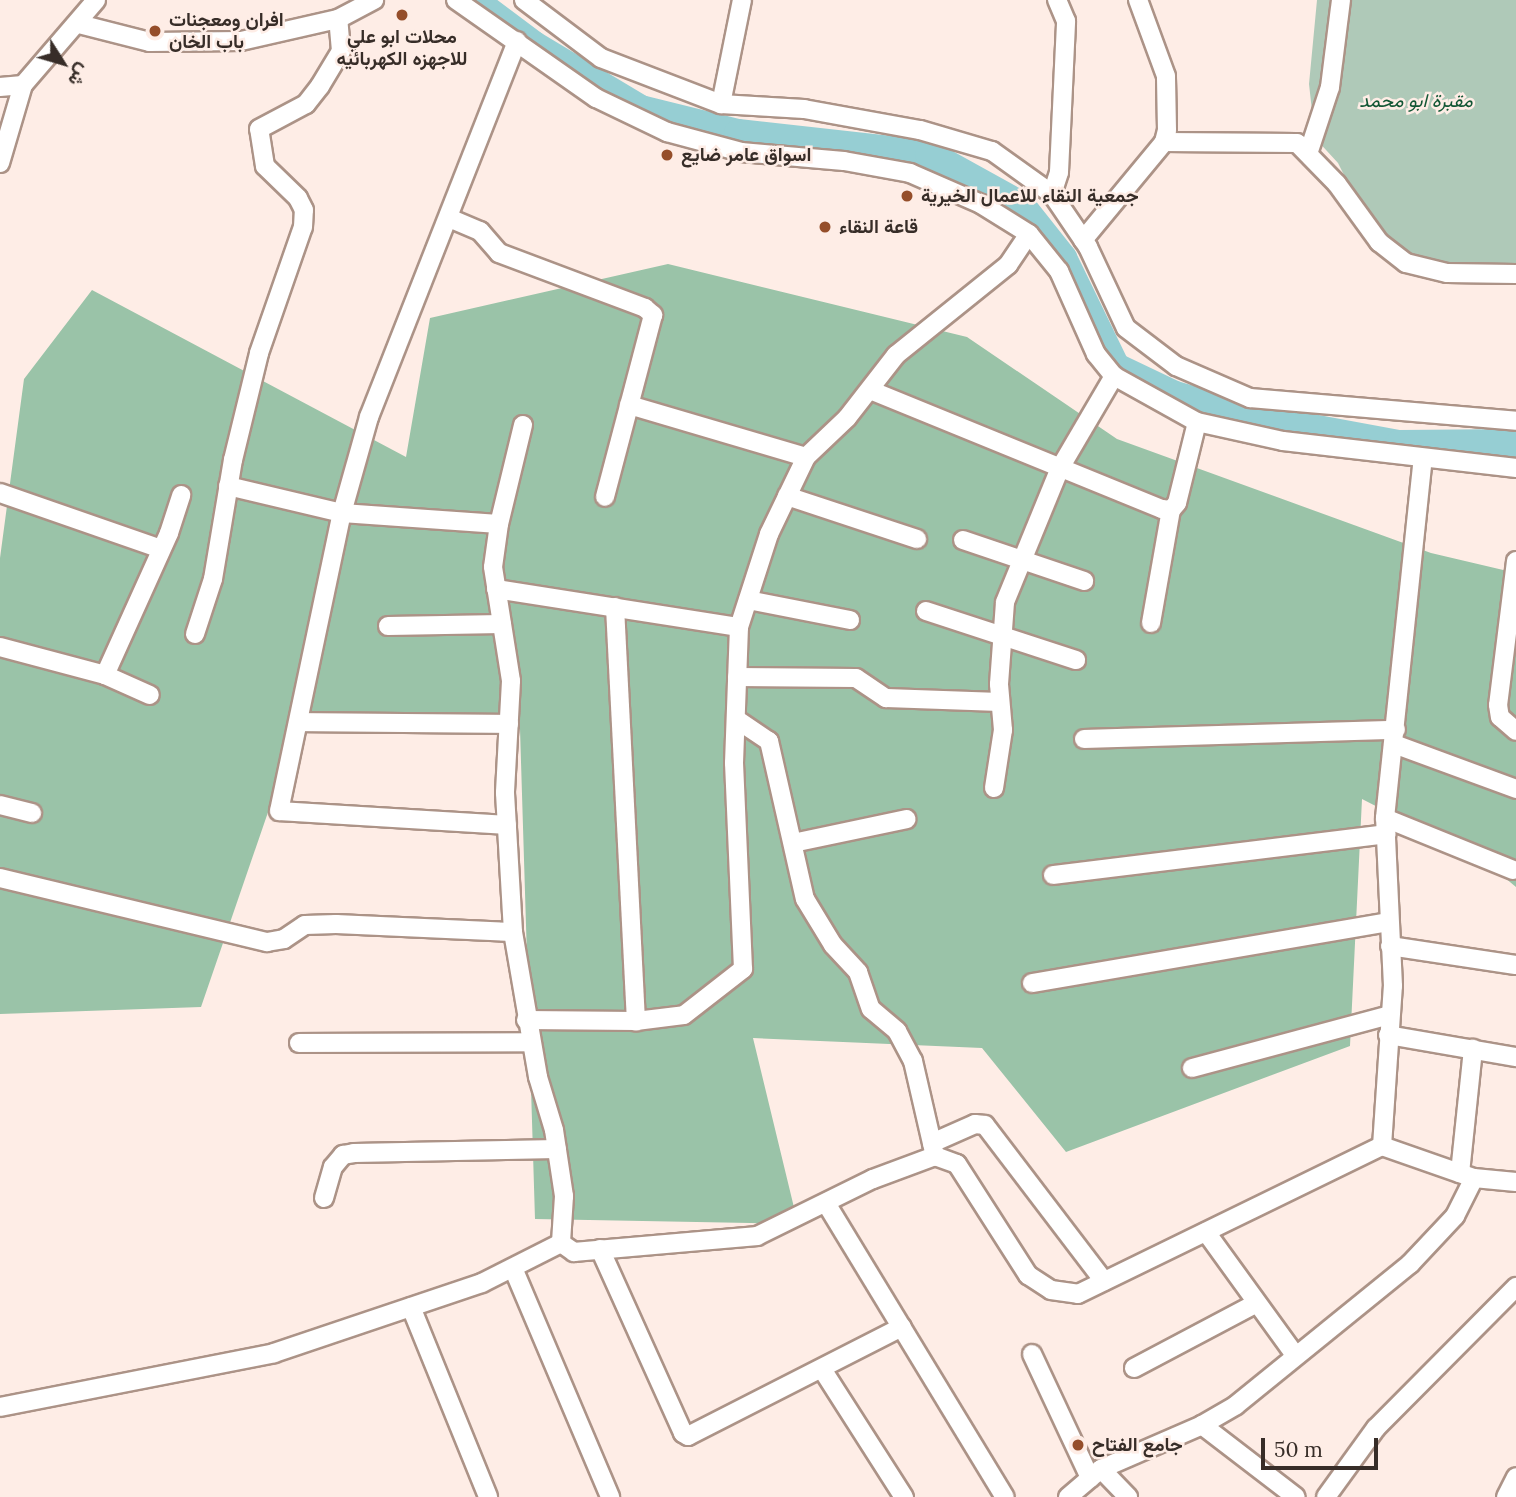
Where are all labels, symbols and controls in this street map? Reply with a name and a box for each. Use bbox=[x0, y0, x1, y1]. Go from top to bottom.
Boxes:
marker: محلات ابو علي للاجهزه الكهربائيه bbox=[394, 7, 410, 23]
place label: افران ومعجنات باب الخان bbox=[169, 9, 284, 53]
marker: افران ومعجنات باب الخان bbox=[147, 23, 163, 39]
place label: محلات ابو علي للاجهزه الكهربائيه bbox=[337, 26, 467, 70]
north arrow bbox=[28, 28, 98, 98]
text: ش bbox=[63, 59, 96, 92]
park label: مقبرة ابو محمد bbox=[1359, 90, 1473, 112]
place label: اسواق عامر ضايع bbox=[681, 144, 811, 166]
marker: اسواق عامر ضايع bbox=[659, 147, 675, 163]
place label: جمعية النقاء للاعمال الخيرية bbox=[921, 185, 1139, 207]
marker: جمعية النقاء للاعمال الخيرية bbox=[899, 188, 915, 204]
place label: قاعة النقاء bbox=[839, 216, 918, 238]
marker: قاعة النقاء bbox=[817, 219, 833, 235]
scale bar bbox=[1264, 1424, 1381, 1468]
place label: جامع الفتاح bbox=[1092, 1434, 1183, 1456]
text: 50 m bbox=[1274, 1436, 1323, 1463]
marker: جامع الفتاح bbox=[1070, 1437, 1086, 1453]

